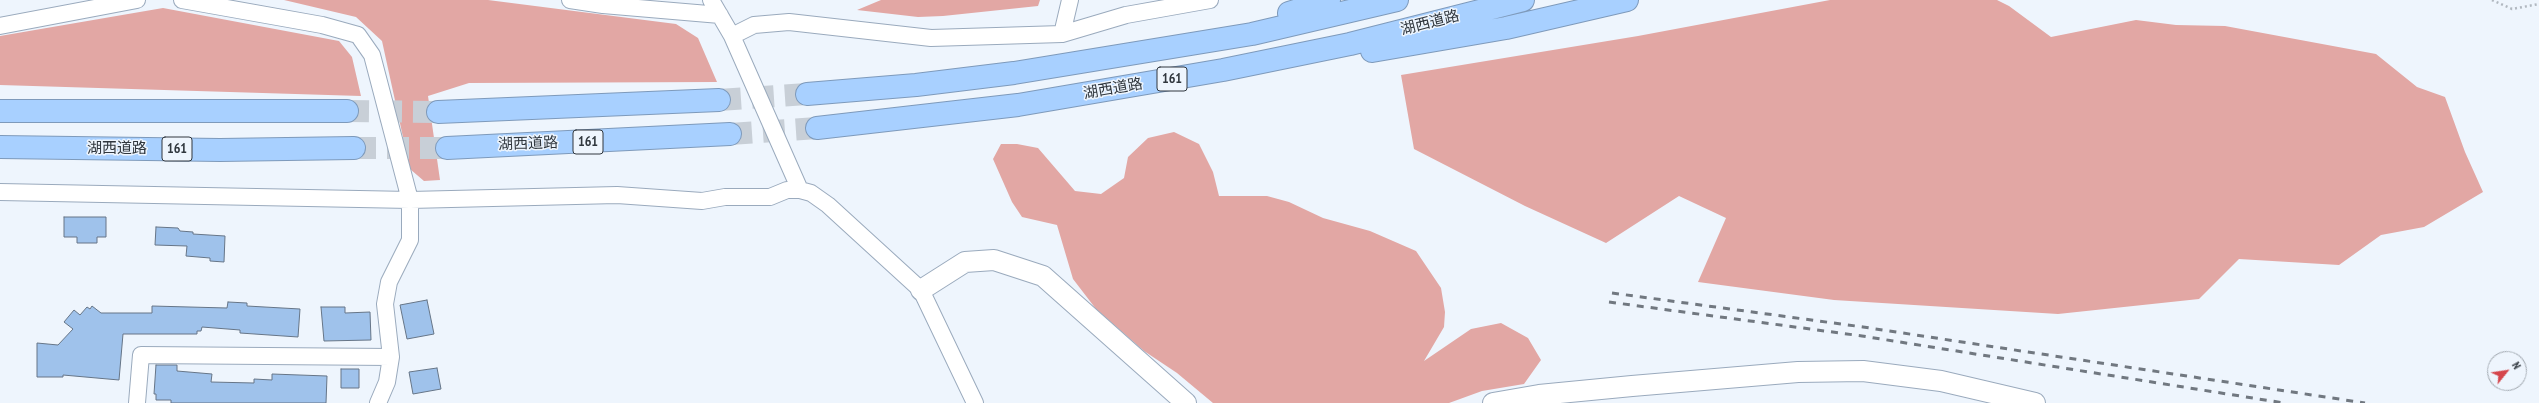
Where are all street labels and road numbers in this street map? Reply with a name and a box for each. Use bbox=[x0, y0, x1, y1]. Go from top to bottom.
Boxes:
street label: 湖西道路 bbox=[1399, 7, 1461, 39]
road number: 161 bbox=[1157, 67, 1187, 91]
street label: 湖西道路 bbox=[1082, 75, 1144, 103]
road number: 161 bbox=[573, 130, 603, 154]
street label: 湖西道路 bbox=[498, 134, 558, 154]
road number: 161 bbox=[162, 137, 192, 161]
street label: 湖西道路 bbox=[87, 140, 147, 158]

